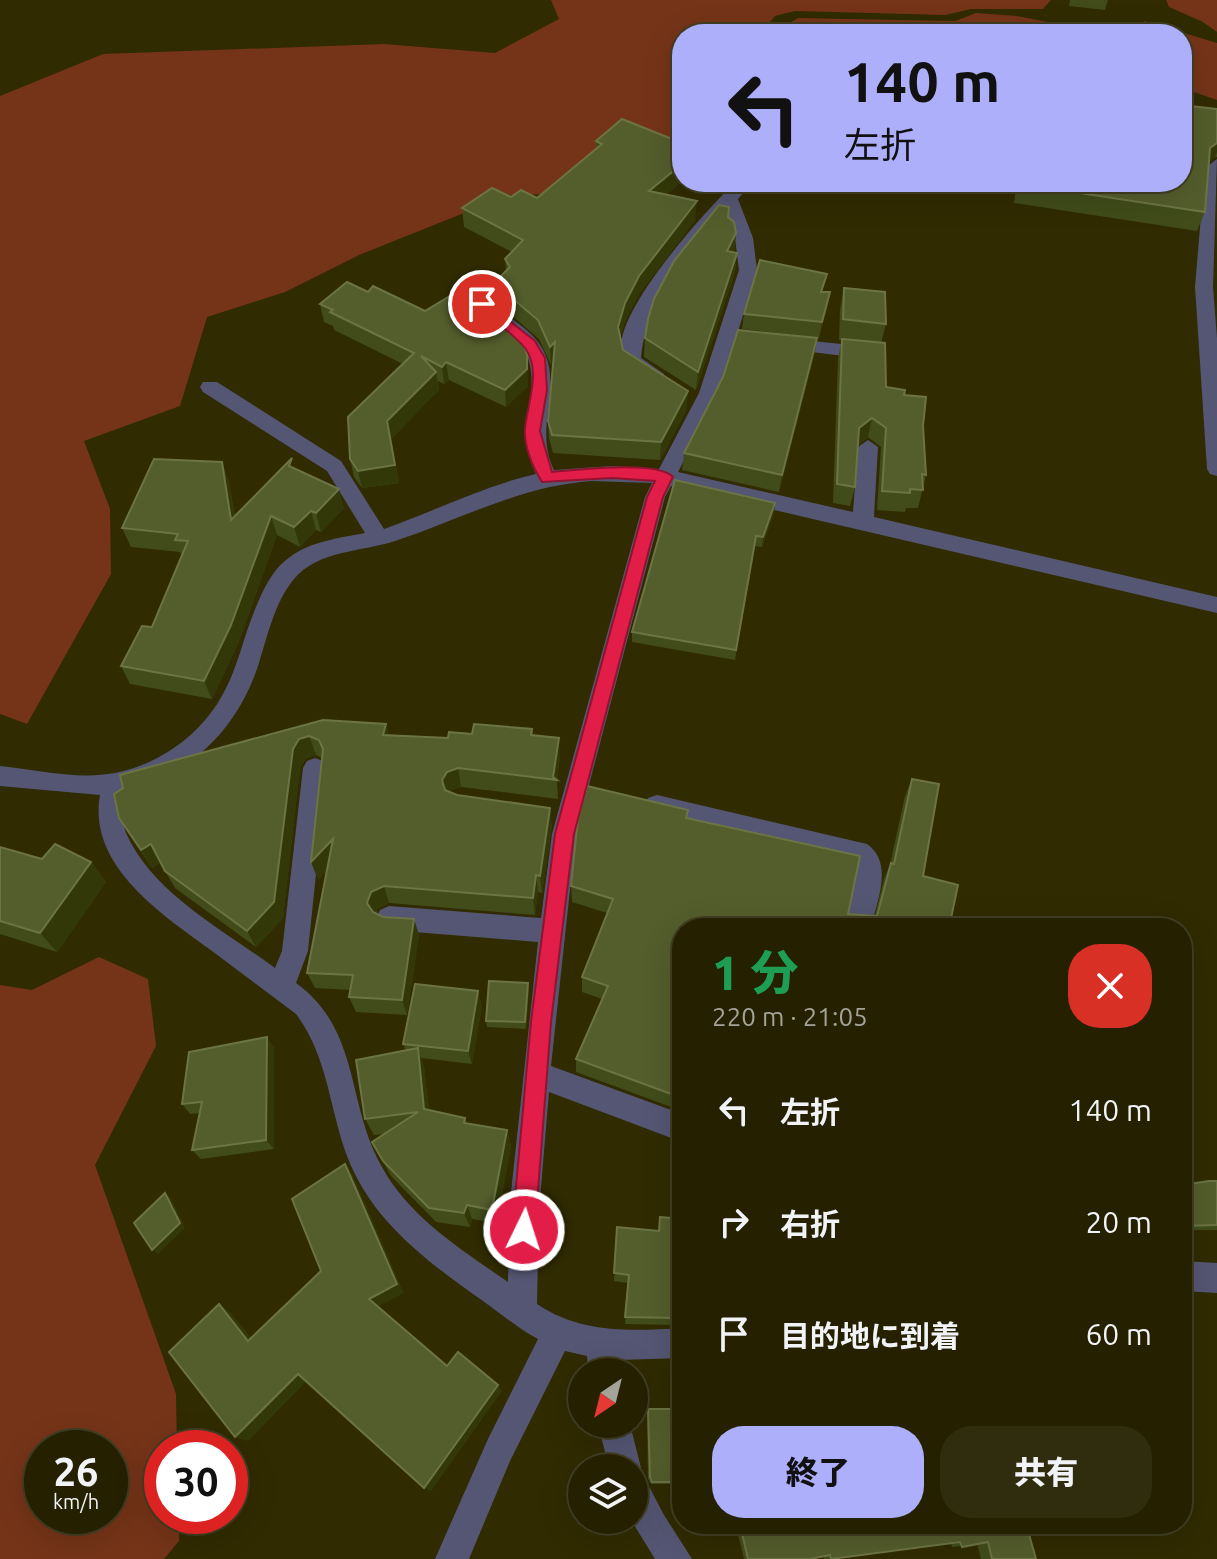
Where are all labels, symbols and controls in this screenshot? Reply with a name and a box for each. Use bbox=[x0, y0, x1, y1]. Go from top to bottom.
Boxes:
text: 140 m bbox=[844, 50, 1000, 113]
icon: left bbox=[712, 56, 816, 160]
text: 左折 bbox=[844, 124, 916, 165]
pin bbox=[448, 270, 516, 338]
icon: arrive bbox=[460, 282, 504, 326]
button: close bbox=[1068, 944, 1152, 1028]
text: 1 分 bbox=[712, 945, 799, 999]
text: 220 m · 21:05 bbox=[712, 1002, 868, 1031]
icon: left bbox=[712, 1088, 756, 1132]
text: 140 m bbox=[1068, 1093, 1152, 1127]
text: 左折 bbox=[780, 1095, 840, 1129]
position arrow bbox=[482, 1188, 566, 1272]
icon: right bbox=[712, 1200, 756, 1244]
text: 20 m bbox=[1085, 1205, 1152, 1239]
text: 右折 bbox=[780, 1207, 840, 1241]
icon: arrive bbox=[712, 1312, 756, 1356]
text: 60 m bbox=[1085, 1317, 1152, 1351]
text: 目的地に到着 bbox=[780, 1319, 960, 1353]
north arrow bbox=[568, 1358, 648, 1438]
map controls bbox=[568, 1358, 648, 1534]
button: 終了 bbox=[712, 1426, 924, 1518]
button: 共有 bbox=[940, 1426, 1152, 1518]
speed limit sign: 30 bbox=[144, 1430, 248, 1534]
text: 26 bbox=[53, 1449, 99, 1494]
button: layers bbox=[568, 1454, 648, 1534]
text: km/h bbox=[53, 1490, 99, 1513]

